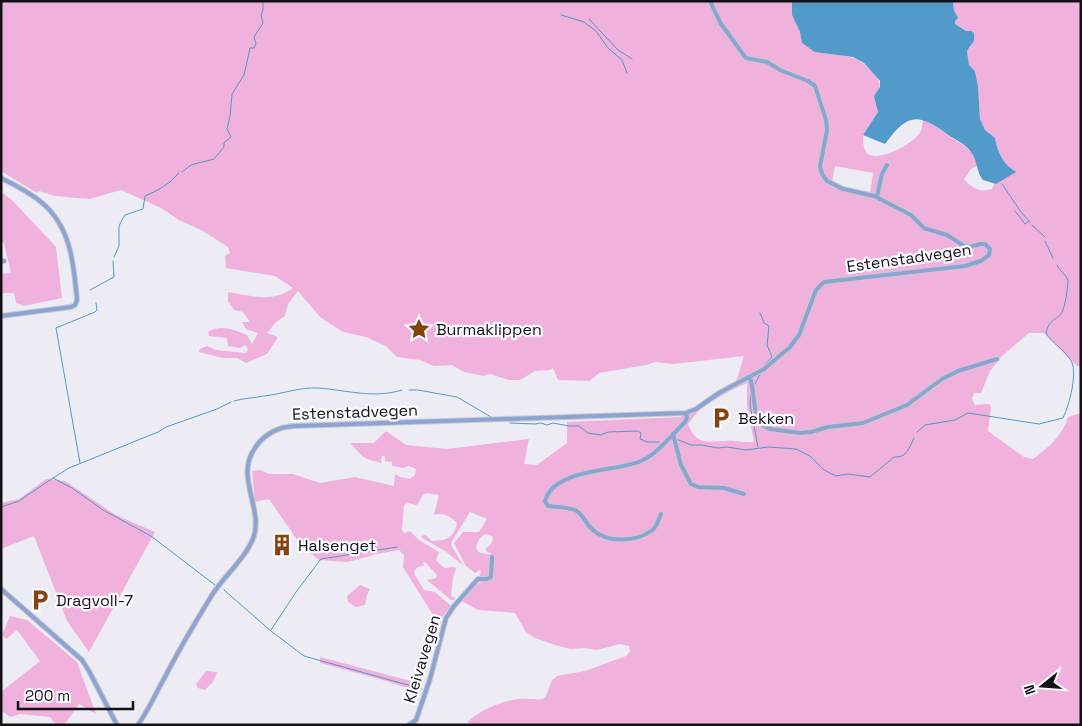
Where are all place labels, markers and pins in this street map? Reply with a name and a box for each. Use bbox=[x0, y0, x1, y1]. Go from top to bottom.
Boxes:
place icon: Burmaklippen bbox=[406, 316, 432, 342]
place label: Burmaklippen bbox=[436, 319, 542, 340]
parking icon: Bekken bbox=[708, 405, 734, 431]
place label: Bekken bbox=[738, 408, 794, 429]
building icon: Halsenget bbox=[269, 532, 295, 558]
place label: Halsenget bbox=[298, 535, 376, 556]
parking icon: Dragvoll-7 bbox=[27, 587, 53, 613]
place label: Dragvoll-7 bbox=[56, 590, 133, 611]

